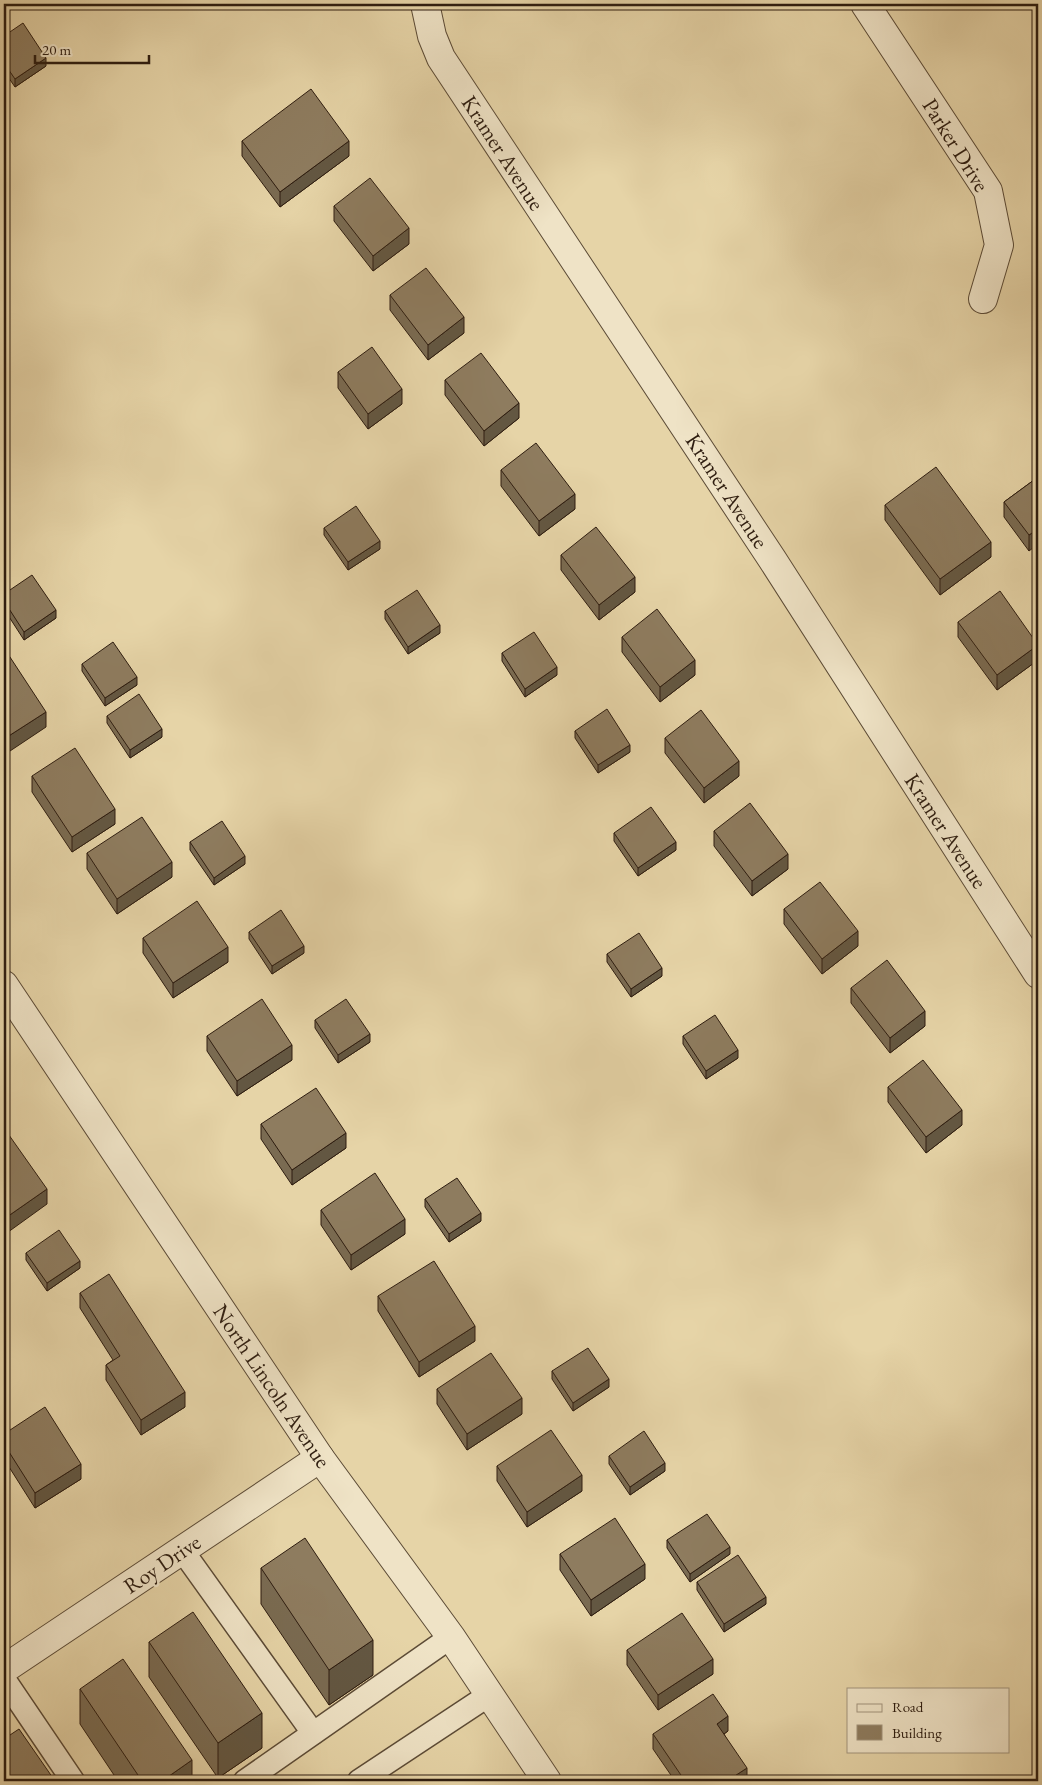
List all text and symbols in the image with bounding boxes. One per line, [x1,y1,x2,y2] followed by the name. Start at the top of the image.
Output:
[35,32,149,64] scale bar
[42,40,71,59] text: 20 m
[455,90,551,216] street label: Kramer Avenue
[916,93,996,197] street label: Parker Drive
[679,428,775,554] street label: Kramer Avenue
[898,768,994,894] street label: Kramer Avenue
[206,1298,338,1474] street label: North Lincoln Avenue
[118,1527,207,1600] street label: Roy Drive
[847,1688,1010,1752] legend
[892,1697,924,1716] text: Road
[892,1723,942,1742] text: Building

